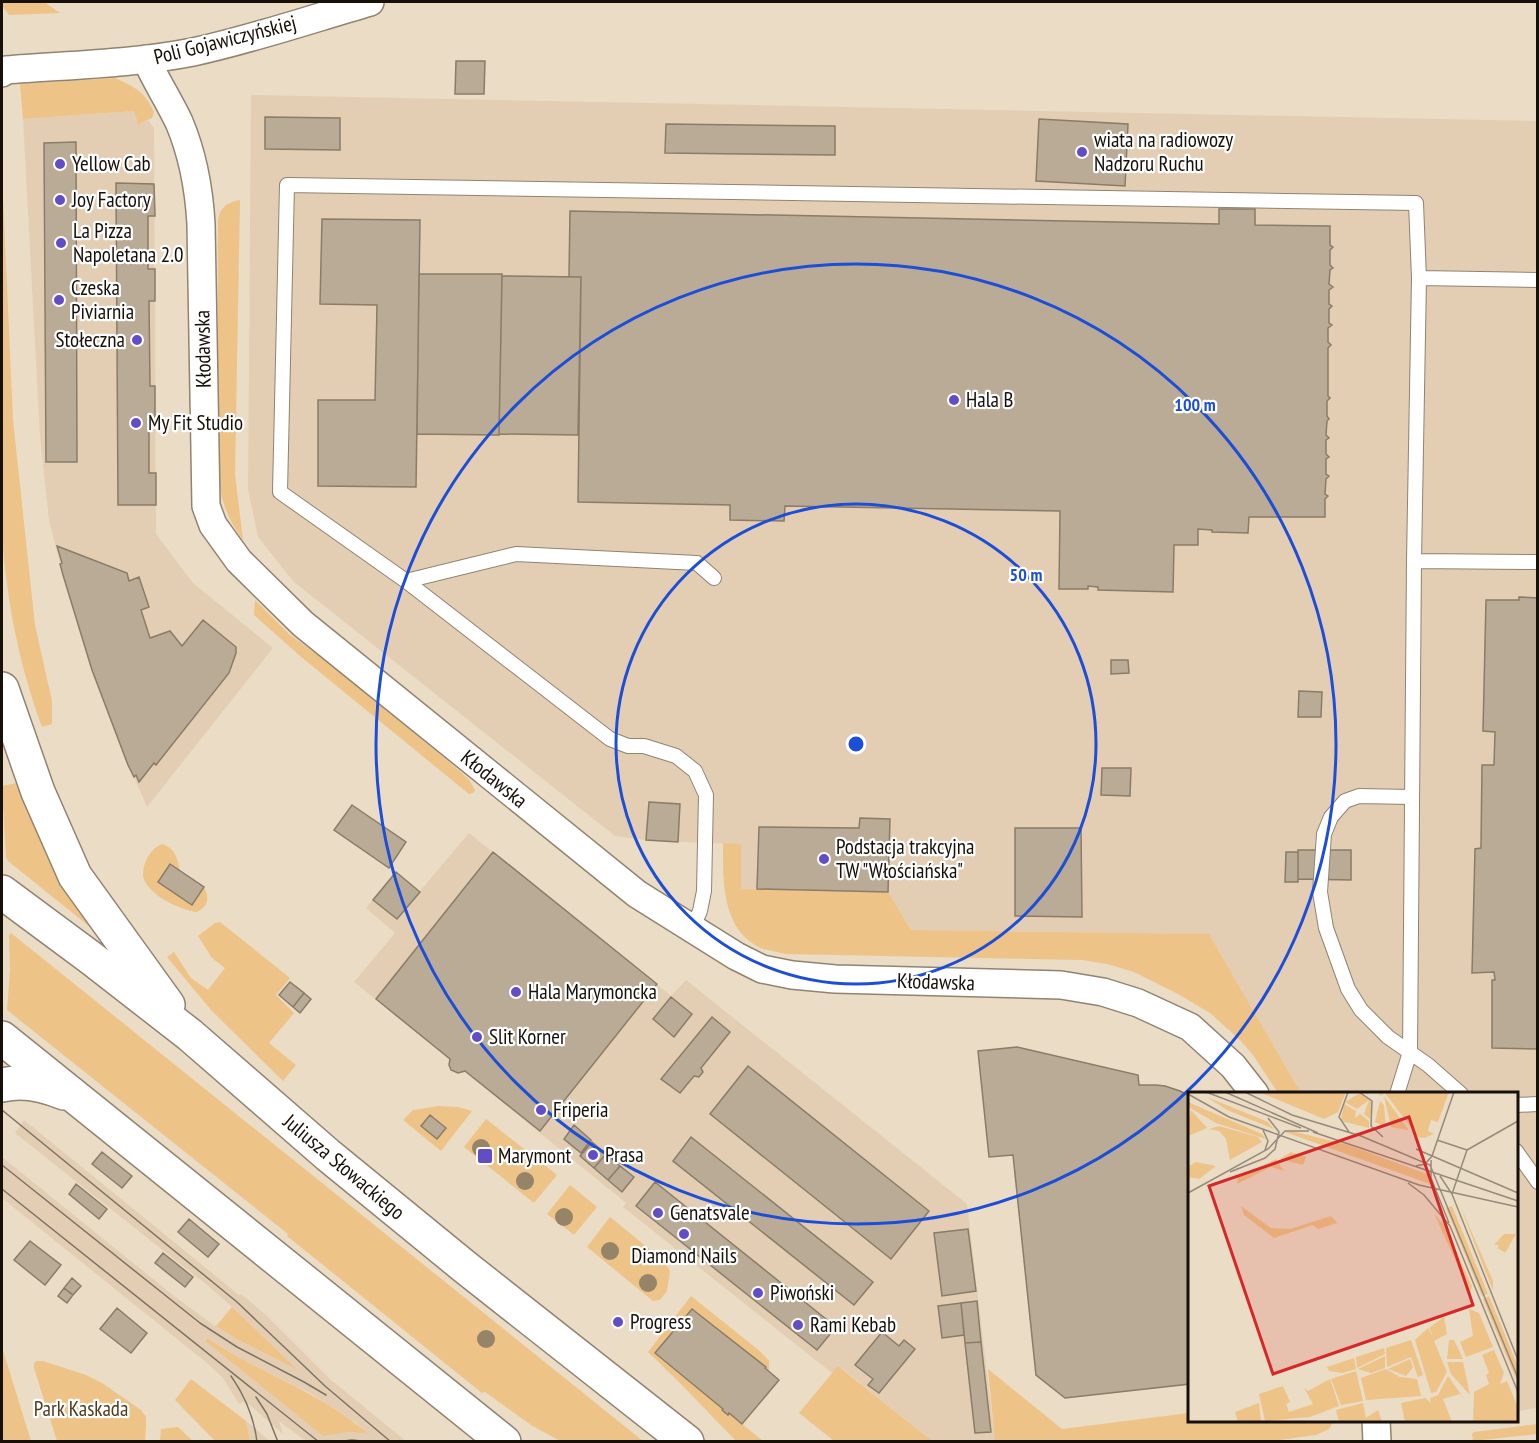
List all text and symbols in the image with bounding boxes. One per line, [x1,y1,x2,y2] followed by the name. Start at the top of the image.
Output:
[151,9,299,70] street label: Poli Gojawiczyńskiej
[1094,126,1233,177] place label: wiata na radiowozy Nadzoru Ruchu
[1075,145,1089,159] marker: wiata na radiowozy Nadzoru Ruchu
[72,150,151,177] place label: Yellow Cab
[53,157,67,171] marker: Yellow Cab
[71,186,151,213] place label: Joy Factory
[53,193,67,207] marker: Joy Factory
[73,217,183,268] place label: La Pizza Napoletana 2.0
[54,236,68,250] marker: La Pizza Napoletana 2.0
[71,274,134,325] place label: Czeska Piviarnia
[52,293,66,307] marker: Czeska Piviarnia
[188,310,217,388] street label: Kłodawska
[56,326,125,353] place label: Stołeczna
[130,333,144,347] marker: Stołeczna
[966,386,1013,413] place label: Hala B
[947,393,961,407] marker: Hala B
[1174,393,1216,416] text: 100 m
[148,409,243,436] place label: My Fit Studio
[129,416,143,430] marker: My Fit Studio
[1010,563,1042,586] text: 50 m
[846,734,866,754] centre of rings
[456,744,533,814] street label: Kłodawska
[836,833,974,884] place label: Podstacja trakcyjna TW "Włościańska"
[817,852,831,866] marker: Podstacja trakcyjna TW "Włościańska"
[897,967,975,996] street label: Kłodawska
[528,978,657,1005] place label: Hala Marymoncka
[509,985,523,999] marker: Hala Marymoncka
[489,1023,566,1050] place label: Slit Korner
[470,1030,484,1044] marker: Slit Korner
[1188,1092,1518,1422] inset map
[553,1096,609,1123] place label: Friperia
[534,1103,548,1117] marker: Friperia
[277,1107,411,1225] street label: Juliusza Słowackiego
[605,1141,644,1168] place label: Prasa
[498,1142,571,1169] place label: Marymont
[476,1147,494,1165] marker: Marymont
[586,1148,600,1162] marker: Prasa
[670,1199,750,1226] place label: Genatsvale
[651,1206,665,1220] marker: Genatsvale
[677,1227,691,1241] marker: Diamond Nails
[631,1242,737,1269] place label: Diamond Nails
[770,1279,834,1306] place label: Piwoński
[751,1286,765,1300] marker: Piwoński
[630,1308,691,1335] place label: Progress
[810,1311,896,1338] place label: Rami Kebab
[611,1315,625,1329] marker: Progress
[791,1318,805,1332] marker: Rami Kebab
[34,1395,128,1422] park label: Park Kaskada

